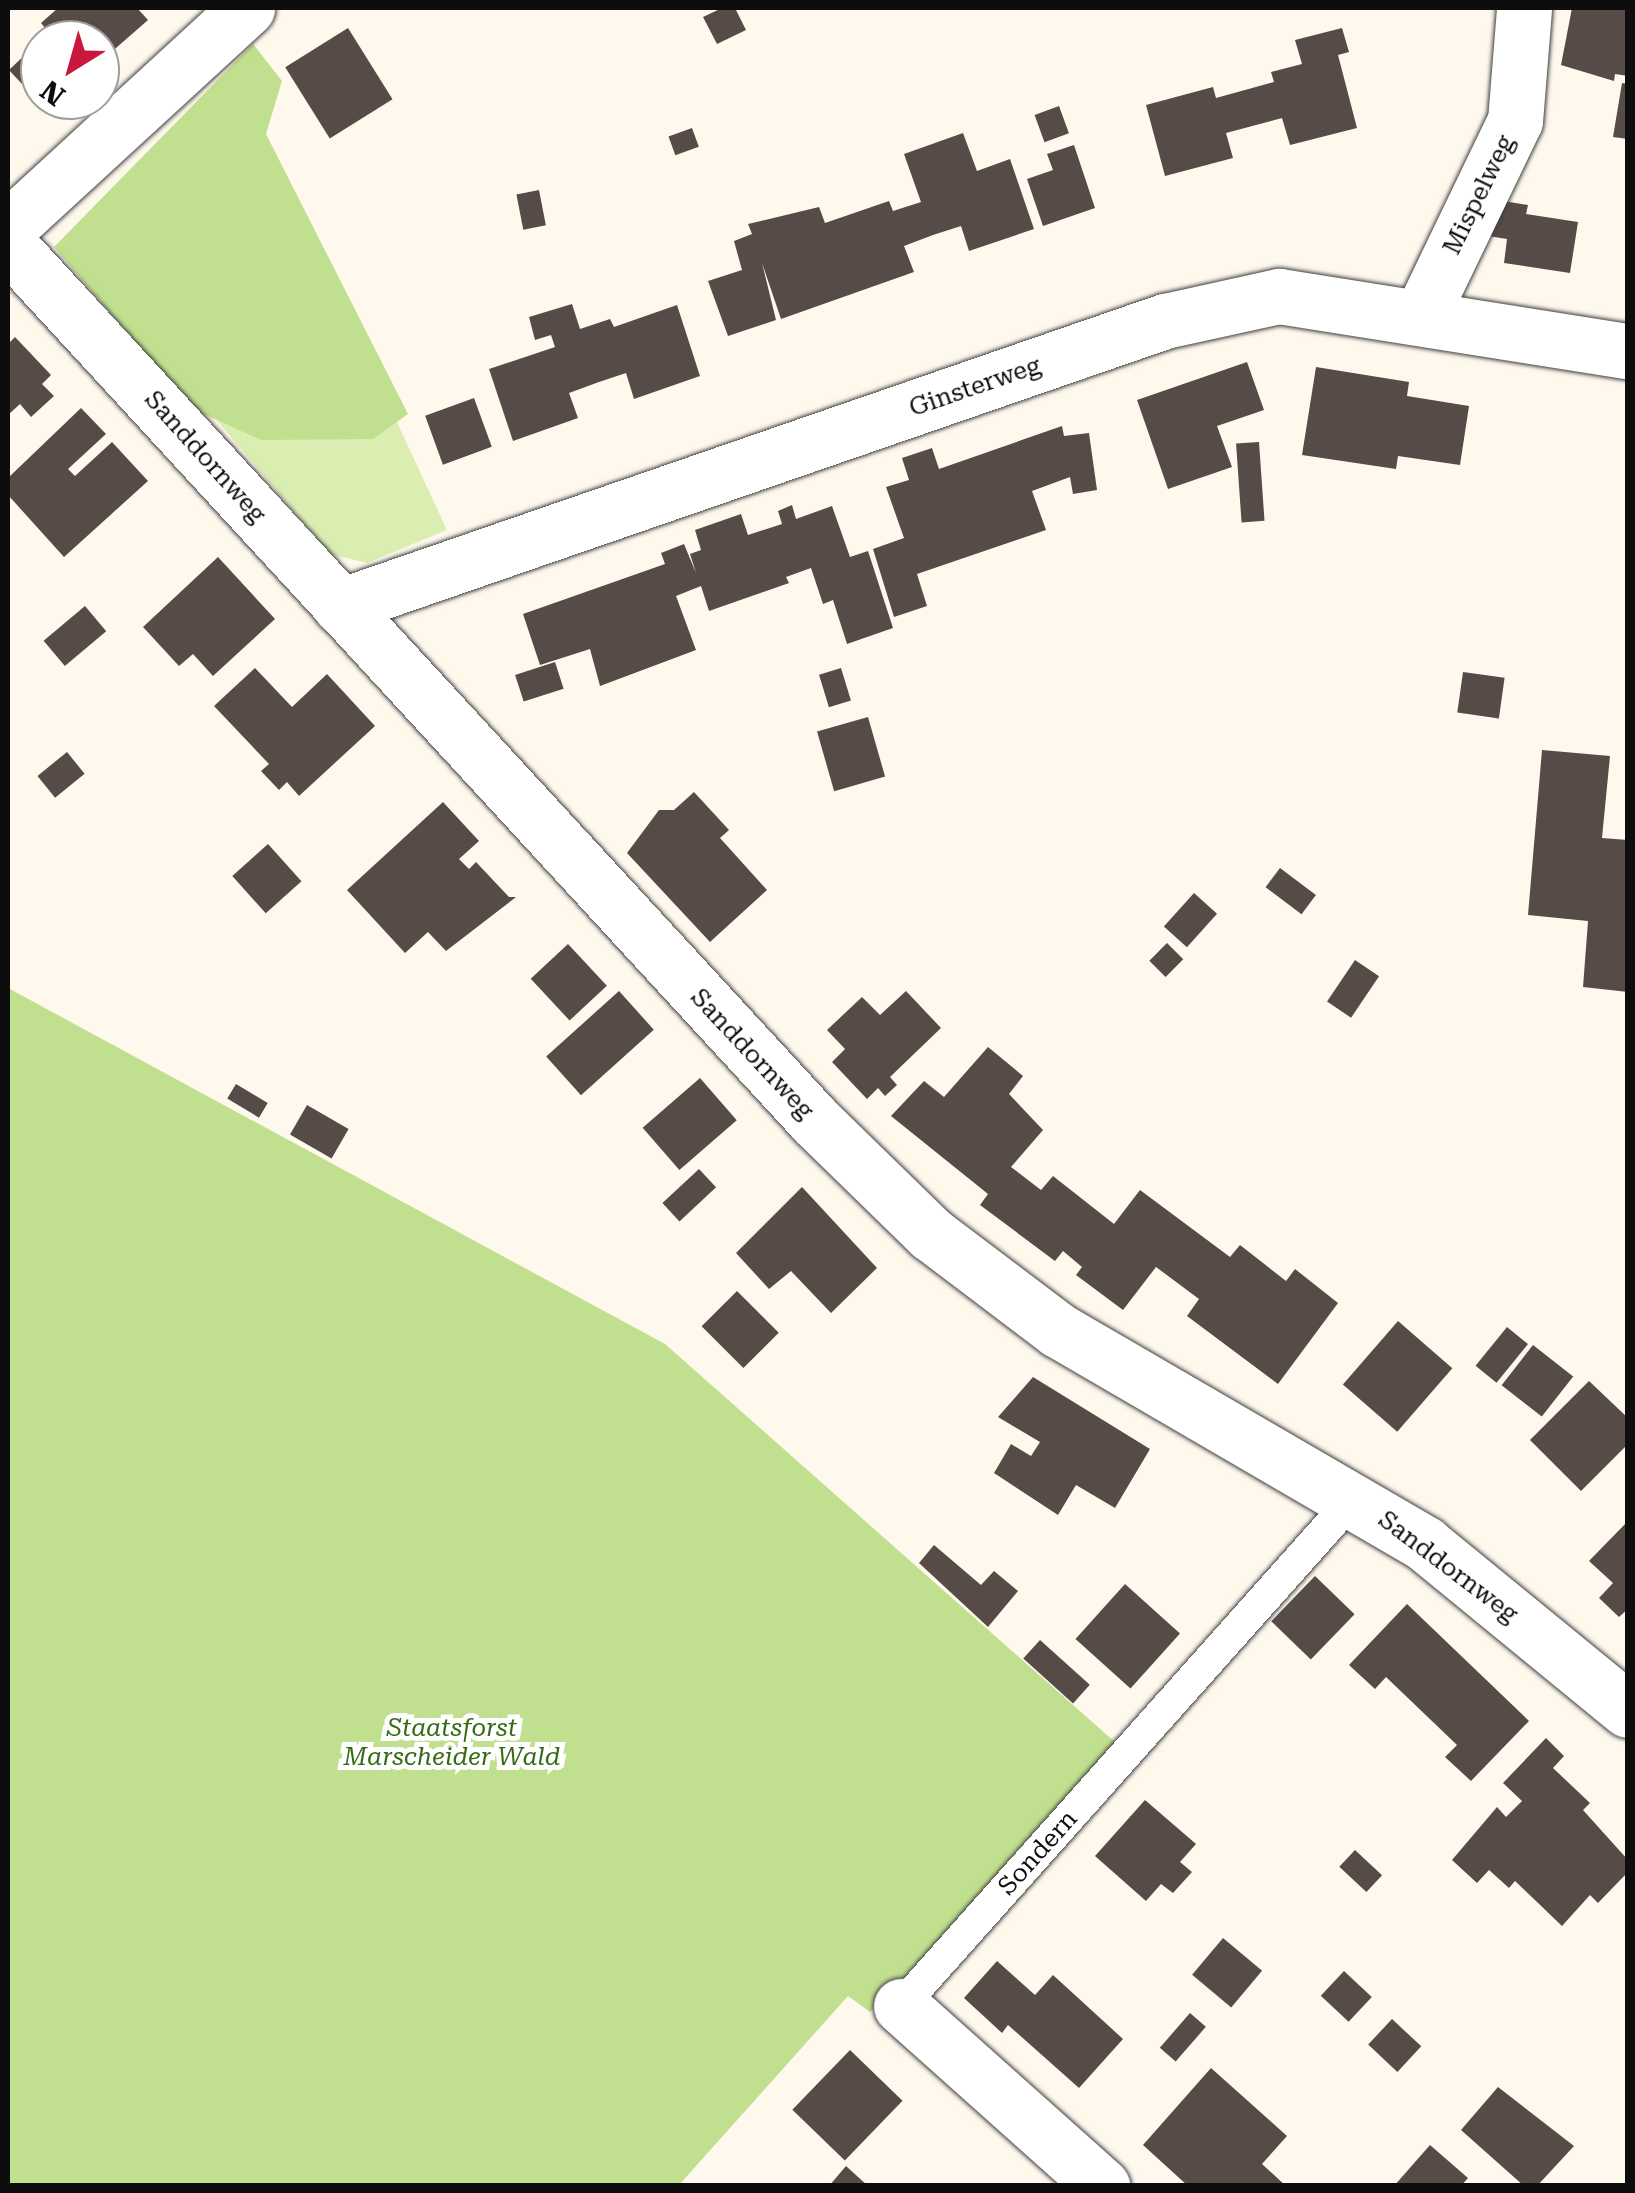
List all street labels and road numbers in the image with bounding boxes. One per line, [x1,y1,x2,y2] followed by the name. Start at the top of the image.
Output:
[1437,130,1521,260] street label: Mispelweg
[905,351,1045,423] street label: Ginsterweg
[138,385,272,529] street label: Sanddornweg
[684,983,820,1125] street label: Sanddornweg
[1372,1505,1524,1629] street label: Sanddornweg
[992,1804,1084,1902] street label: Sondern

